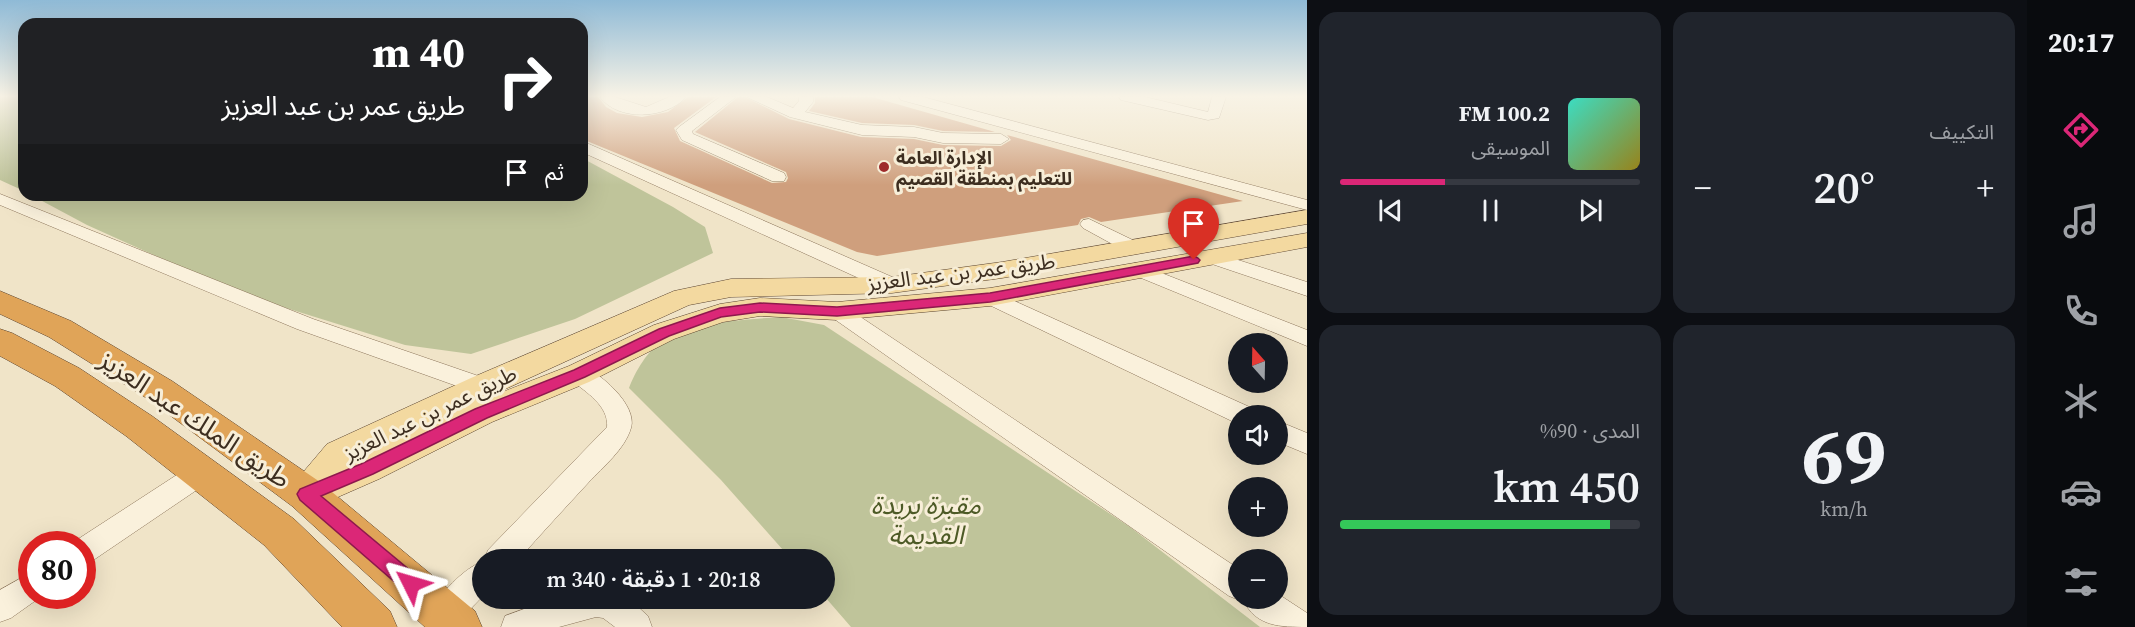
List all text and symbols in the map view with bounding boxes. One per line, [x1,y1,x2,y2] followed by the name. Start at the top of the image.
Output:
[372,23,465,81] text: 40 m
[2048,24,2114,61] text: 20:17
[486,42,564,120] icon: right
[222,87,465,124] text: طريق عمر بن عبد العزيز
[1459,98,1550,128] text: 100.2 FM
[2060,109,2102,151] icon: directions
[1930,118,1994,146] text: التكييف
[1471,134,1550,162] text: الموسيقى
[896,145,1072,192] place label: الإدارة العامة للتعليم بمنطقة القصيم
[500,156,533,189] icon: arrive
[1813,156,1875,218] text: 20°
[545,157,564,187] text: ثم
[877,160,891,174] marker: الإدارة العامة للتعليم بمنطقة القصيم
[1694,165,1712,210] text: −
[1977,165,1994,210] text: +
[1374,194,1407,227] icon: previous
[1474,194,1507,227] icon: pause
[1574,194,1607,227] icon: next
[1168,198,1219,260] pin
[2060,200,2102,242] icon: music
[1177,207,1210,240] icon: arrive
[864,246,1057,298] street label: طريق عمر بن عبد العزيز
[2060,290,2102,332] icon: phone
[1228,333,1288,393] north arrow
[1228,333,1288,609] map controls
[91,341,298,496] street label: طريق الملك عبد العزيز
[338,358,521,468] street label: طريق عمر بن عبد العزيز
[2060,380,2102,422] icon: climate
[1802,402,1886,509] text: 69
[1228,405,1288,465] button: sound
[1540,417,1640,445] text: المدى · 90%
[1493,455,1640,517] text: 450 km
[2060,471,2102,513] icon: car
[1228,477,1288,537] button: +
[871,487,981,553] park label: مقبرة بريدة القديمة
[1820,495,1868,523] text: km/h
[18,531,96,609] speed limit sign: 80
[1228,549,1288,609] button: −
[379,552,443,616] position arrow
[2060,561,2102,603] icon: filters
[546,564,761,594] text: 20:18 · 1 دقيقة · 340 m

